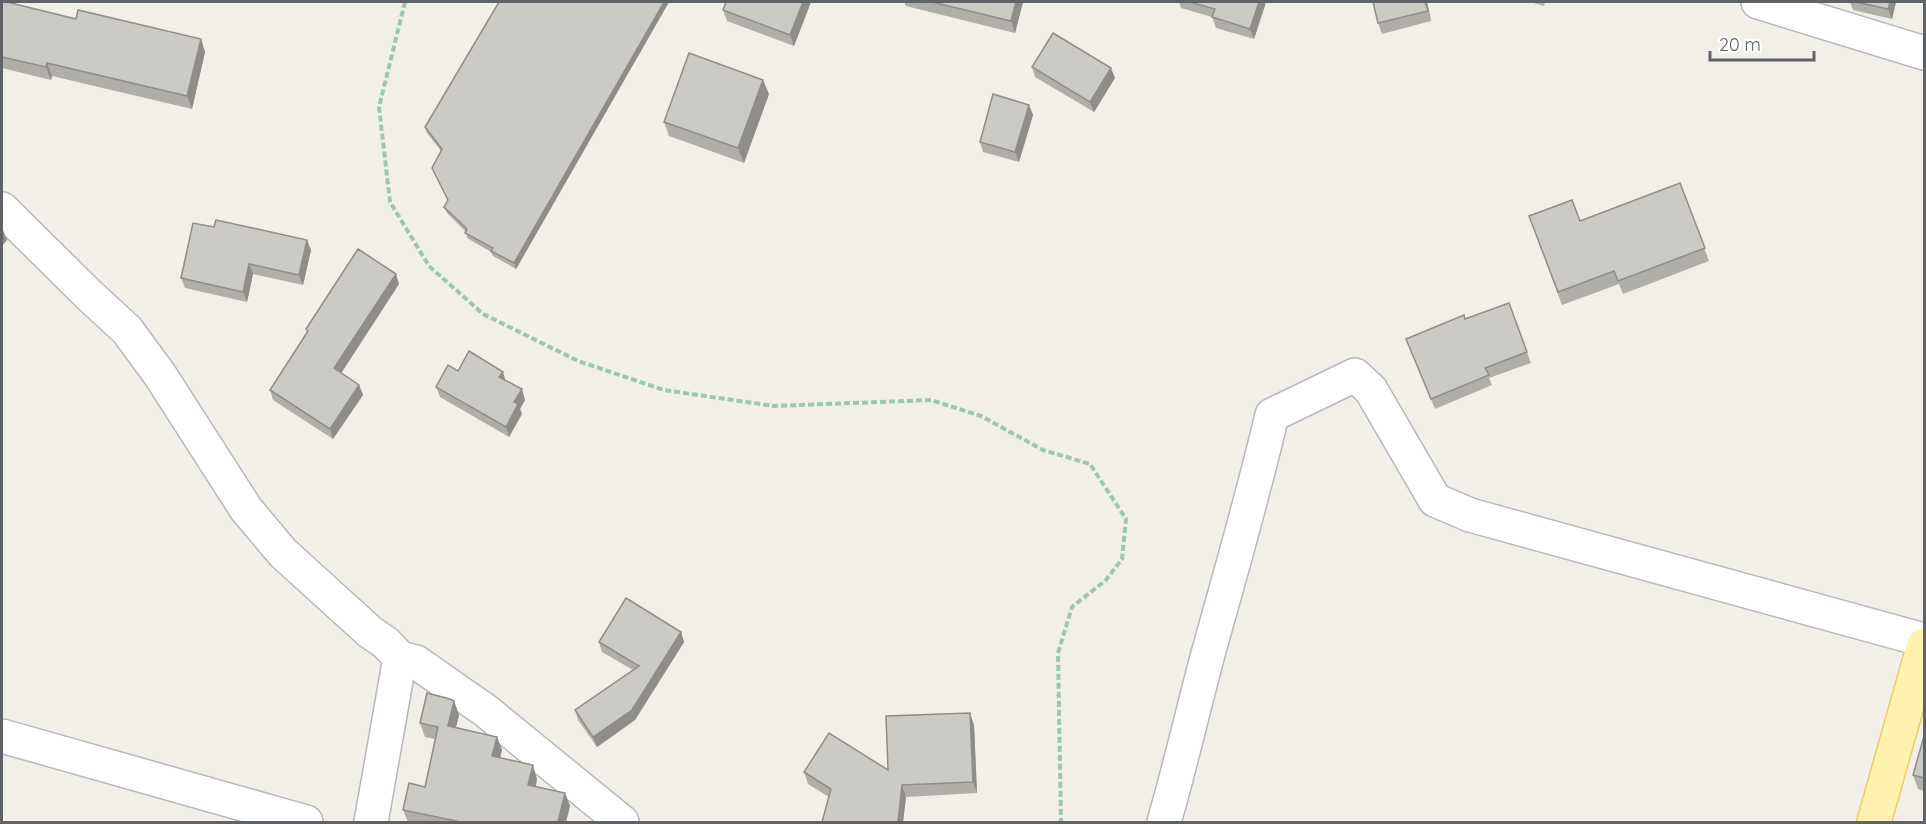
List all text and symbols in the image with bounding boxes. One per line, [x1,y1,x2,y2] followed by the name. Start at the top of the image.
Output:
[1710,24,1814,62] scale bar
[1719,33,1761,56] text: 20 m

